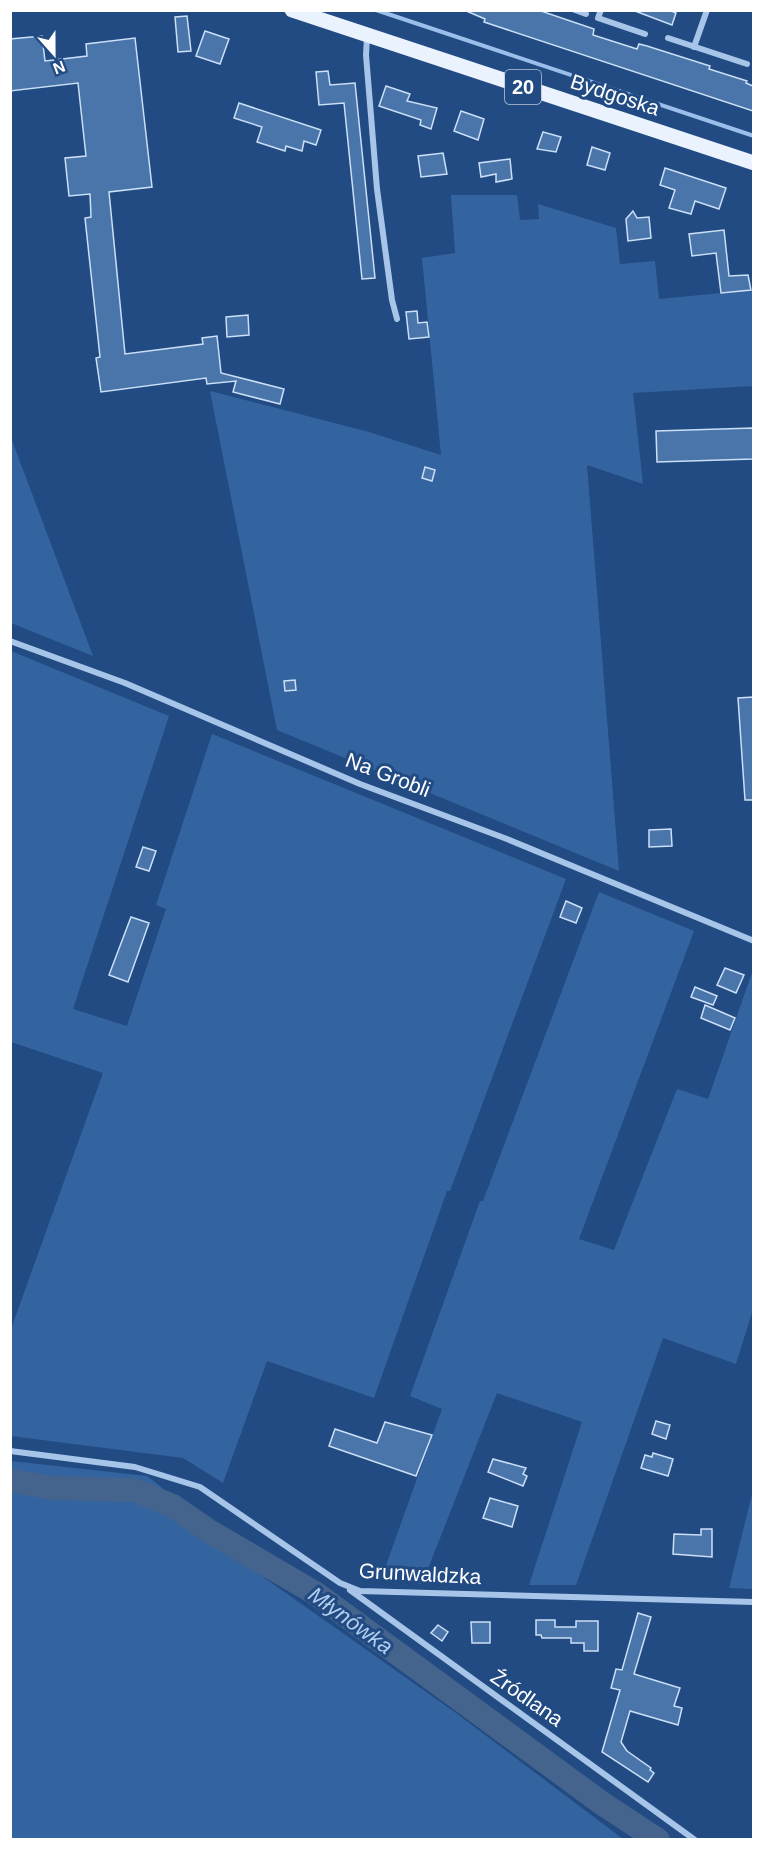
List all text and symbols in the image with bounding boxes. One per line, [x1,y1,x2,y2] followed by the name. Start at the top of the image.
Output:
[24,24,84,84] north arrow
[51,58,68,78] text: N
[568,69,663,120] street label: Bydgoska
[505,70,541,104] road number: 20
[343,748,434,801] street label: Na Grobli
[358,1559,482,1588] street label: Grunwaldzka
[304,1582,398,1659] water label: Młynówka
[487,1664,568,1731] street label: Źródlana

